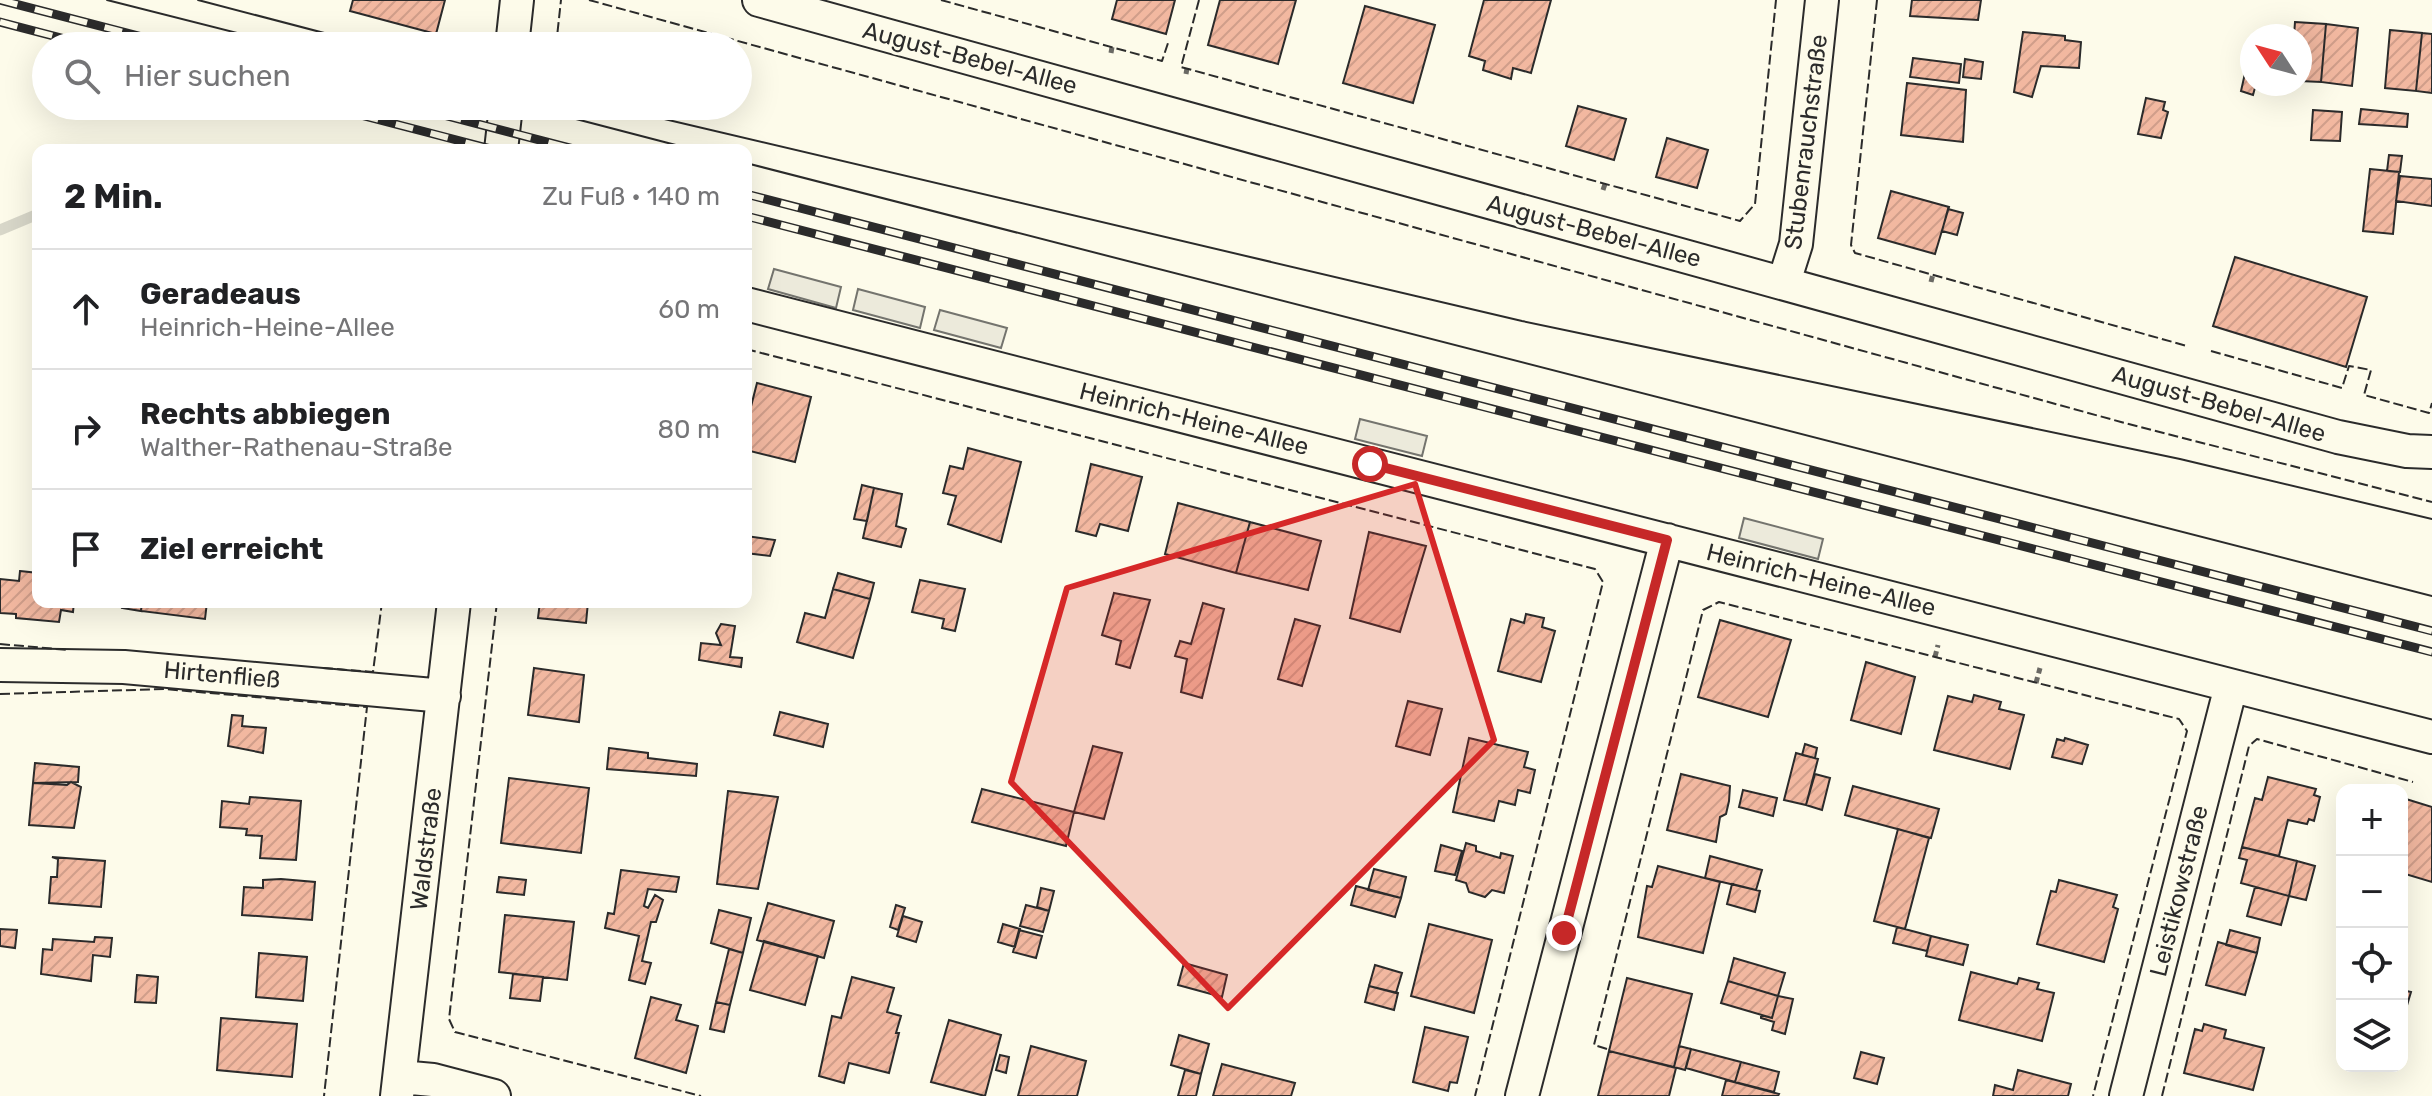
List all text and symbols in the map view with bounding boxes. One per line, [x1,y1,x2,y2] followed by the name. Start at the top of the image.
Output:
[860,16,1080,100] street label: August-Bebel-Allee
[2240,24,2312,96] north arrow
[32,32,752,120] search box
[1779,33,1833,251] street label: Stubenrauchstraße
[60,54,104,98] icon: search
[124,58,291,94] text: Hier suchen
[64,176,163,217] text: 2 Min.
[542,181,720,212] text: Zu Fuß · 140 m
[1484,189,1704,273] street label: August-Bebel-Allee
[140,276,301,312] text: Geradeaus
[64,287,108,331] icon: ahead
[658,294,720,325] text: 60 m
[140,312,395,343] text: Heinrich-Heine-Allee
[2109,360,2329,448] street label: August-Bebel-Allee
[1076,377,1312,461] street label: Heinrich-Heine-Allee
[140,396,390,432] text: Rechts abbiegen
[64,407,108,451] icon: right
[657,414,720,445] text: 80 m
[140,432,453,463] text: Walther-Rathenau-Straße
[1352,446,1388,482] route start
[64,527,108,571] icon: arrive
[140,531,323,567] text: Ziel erreicht
[1703,538,1939,622] street label: Heinrich-Heine-Allee
[162,656,282,694] street label: Hirtenfließ
[2336,784,2408,1072] map controls
[2336,784,2408,856] button: +
[405,786,447,912] street label: Waldstraße
[2144,802,2214,980] street label: Leistikowstraße
[2336,856,2408,928] button: −
[1546,915,1582,951] route end
[2336,928,2408,1000] button: locate
[2336,1000,2408,1072] button: layers

